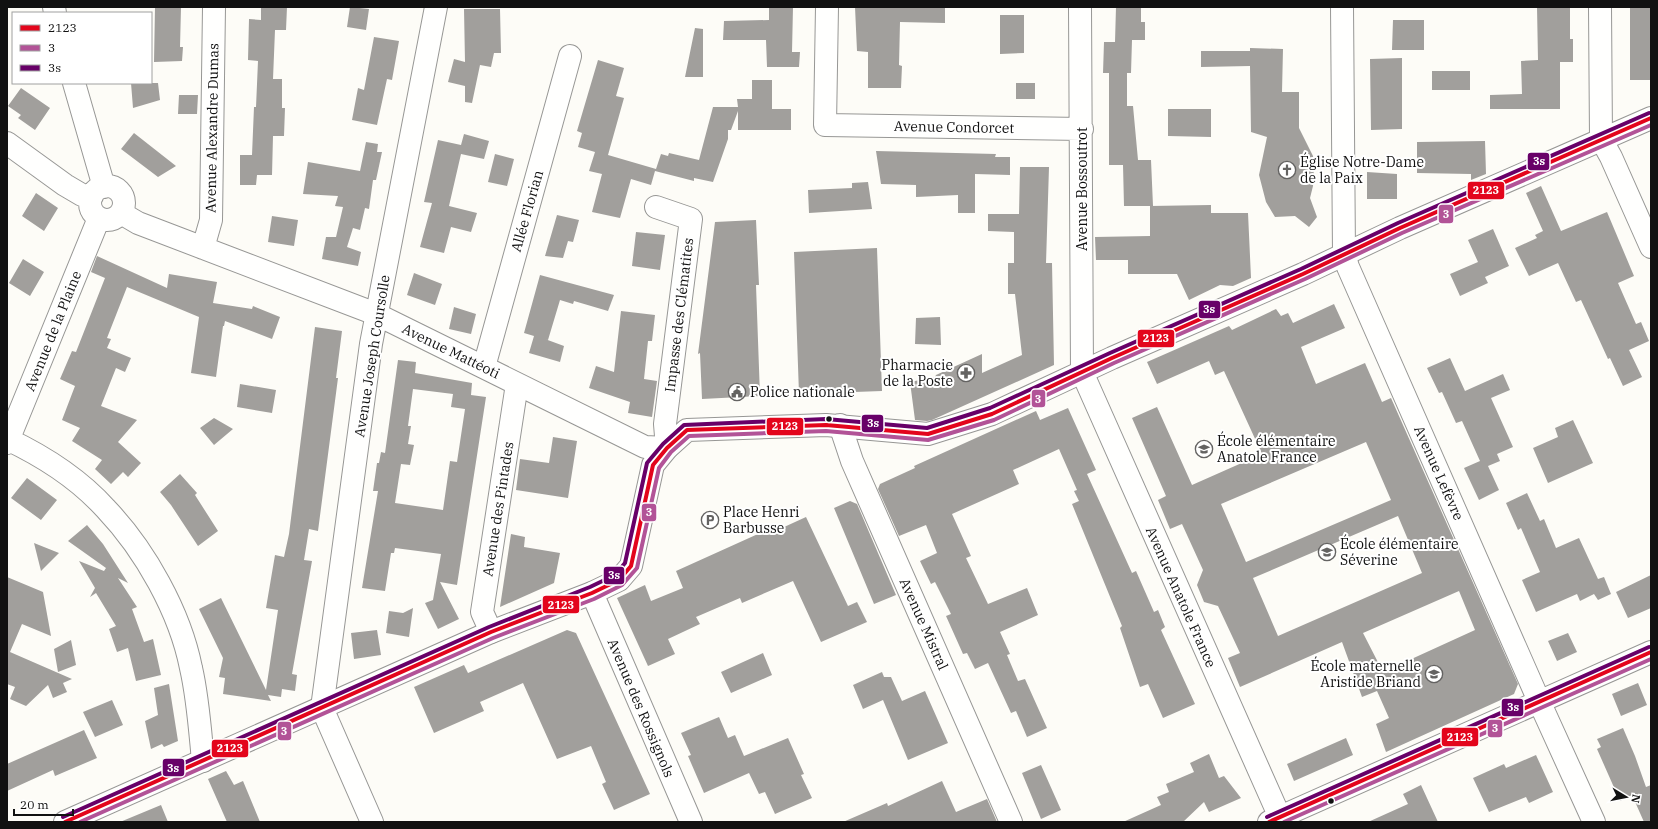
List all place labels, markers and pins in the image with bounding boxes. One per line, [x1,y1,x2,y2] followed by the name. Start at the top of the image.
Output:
[1300,152,1424,187] place label: Église Notre-Dame de la Paix
[1277,160,1297,180] church icon: Église Notre-Dame de la Paix
[882,356,953,390] place label: Pharmacie de la Poste
[956,363,976,383] pharmacy icon: Pharmacie de la Poste
[727,382,747,402] public building icon: Police nationale
[750,383,855,401] place label: Police nationale
[824,414,834,424] unlabelled marker
[1217,431,1335,466] place label: École élémentaire Anatole France
[1194,439,1214,459] school or university icon: École élémentaire Anatole France
[723,503,800,537] place label: Place Henri Barbusse
[700,510,720,530] parking icon: Place Henri Barbusse
[1340,534,1458,569] place label: École élémentaire Séverine
[1317,542,1337,562] school or university icon: École élémentaire Séverine
[1310,656,1421,691] place label: École maternelle Aristide Briand
[1424,664,1444,684] school or university icon: École maternelle Aristide Briand
[1326,796,1336,806] unlabelled marker

